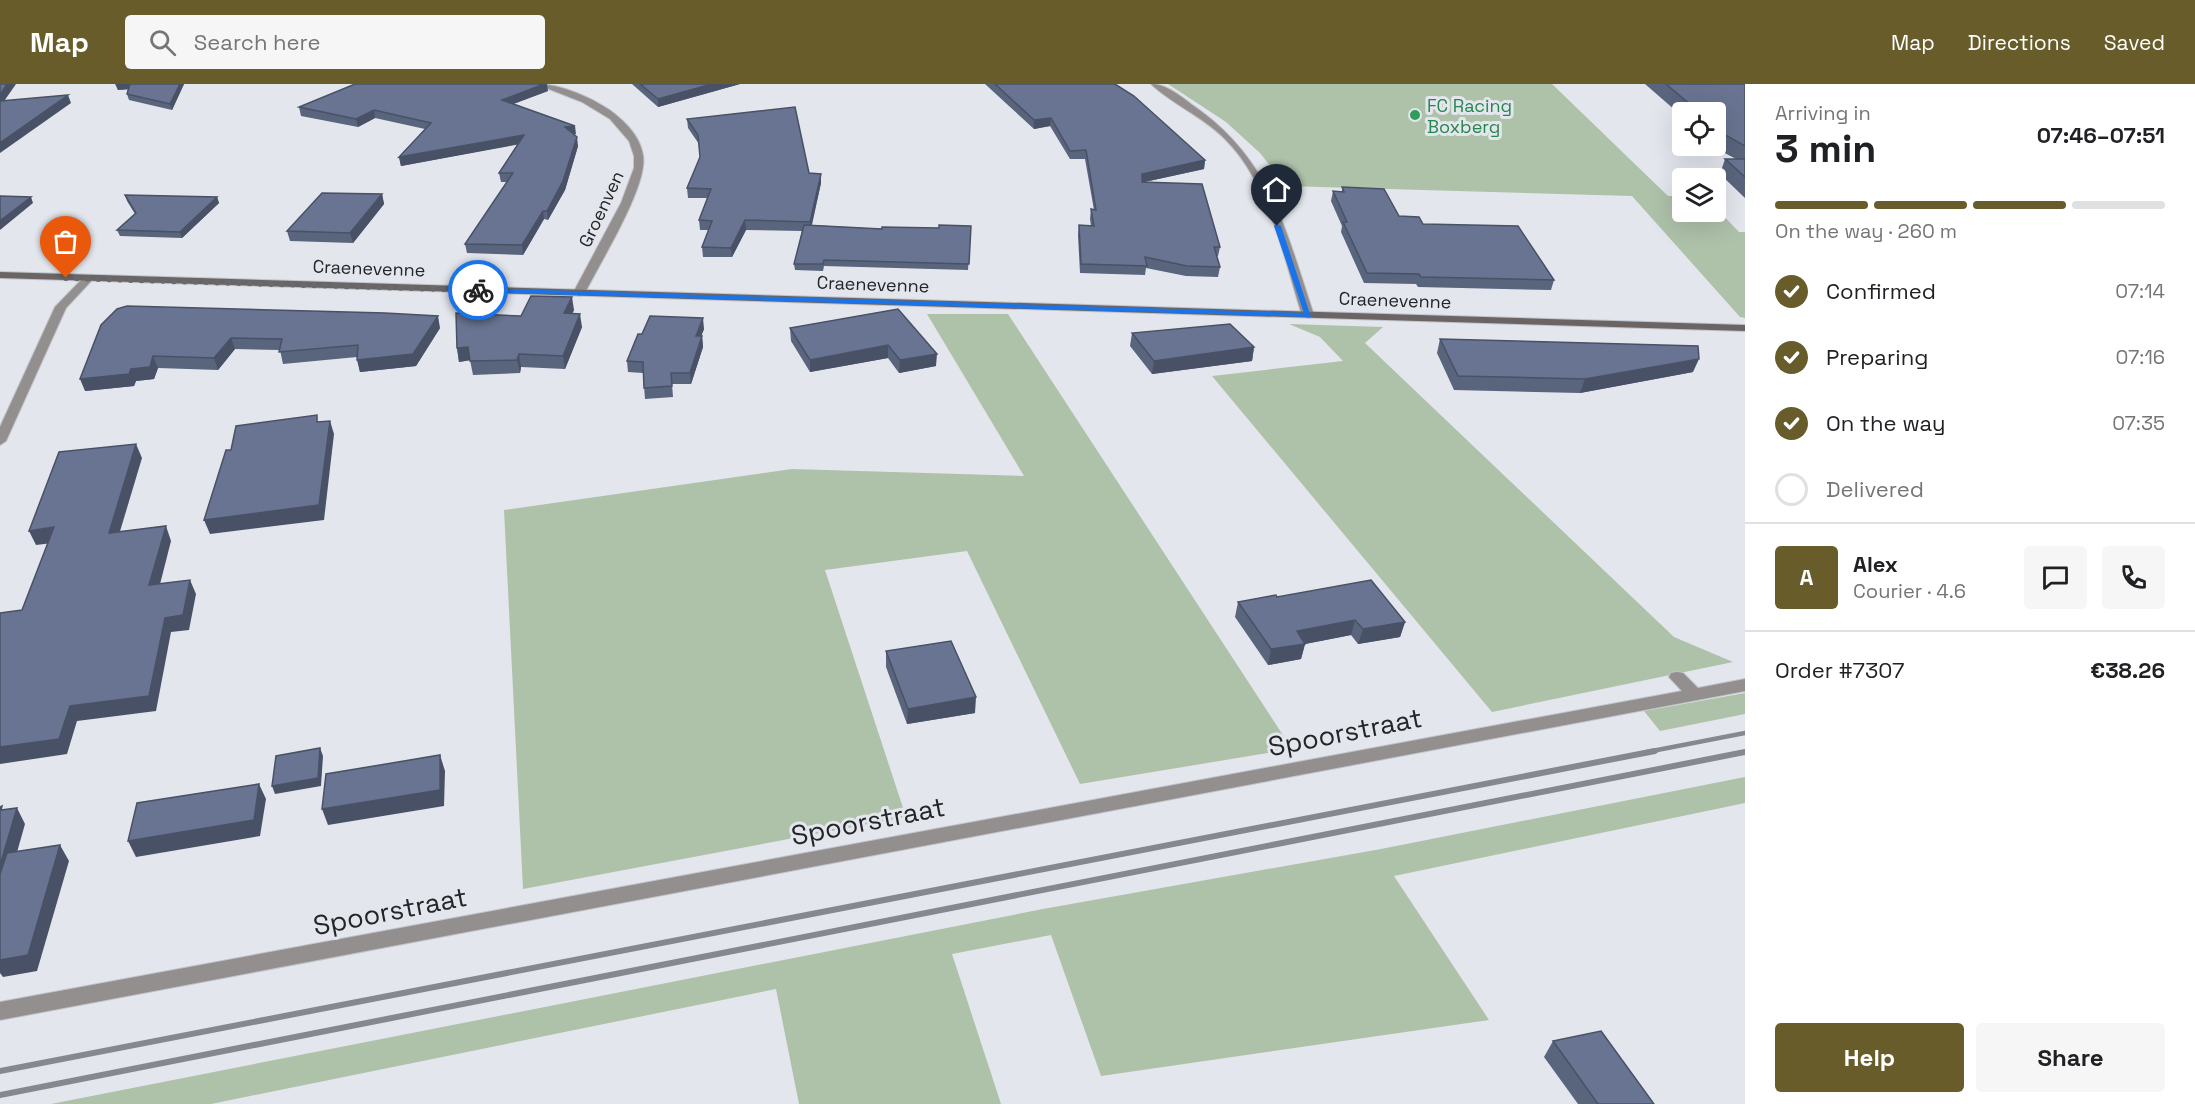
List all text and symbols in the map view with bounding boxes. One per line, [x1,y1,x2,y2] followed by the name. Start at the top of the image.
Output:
[125,15,545,69] search box
[30,24,89,60] text: Map
[146,26,179,59] icon: search
[194,28,321,56] text: Search here
[1891,29,1935,56] text: Map
[1968,29,2071,56] text: Directions
[2104,29,2165,56] text: Saved
[1427,94,1512,138] place label: FC Racing Boxberg
[1775,100,1871,126] text: Arriving in
[1672,102,1726,222] map controls
[1672,102,1726,156] button: locate
[1408,108,1422,122] marker: FC Racing Boxberg
[2037,121,2165,149] text: 07:46–07:51
[1775,124,1876,173] text: 3 min
[1251,164,1302,226] pin
[573,167,629,251] street label: Groenven
[1672,168,1726,222] button: layers
[1260,173,1293,206] icon: home
[40,216,91,278] pin
[1775,218,1957,244] text: On the way · 260 m
[49,225,82,258] icon: bag
[312,255,426,281] street label: Craenevenne
[448,260,508,320] courier
[816,271,930,297] street label: Craenevenne
[462,274,495,307] icon: bike
[1775,275,1808,308] icon: check
[1826,277,1936,305] text: Confirmed
[2115,278,2165,304] text: 07:14
[1338,287,1452,313] street label: Craenevenne
[1775,341,1808,374] icon: check
[1826,343,1928,371] text: Preparing
[2116,344,2165,370] text: 07:16
[1775,407,1808,440] icon: check
[1826,409,1945,437] text: On the way
[2112,410,2165,436] text: 07:35
[1826,475,1924,503] text: Delivered
[2024,546,2087,609] button: chat
[2102,546,2165,609] button: phone
[1853,550,1898,578] text: Alex
[1800,563,1813,591] text: A
[1853,578,1966,604] text: Courier · 4.6
[1775,656,1904,684] text: Order #7307
[2090,656,2165,684] text: €38.26
[1265,700,1425,764] street label: Spoorstraat
[788,789,948,853] street label: Spoorstraat
[310,879,470,943] street label: Spoorstraat
[1775,1023,1964,1092] button: Help
[1976,1023,2165,1092] button: Share

